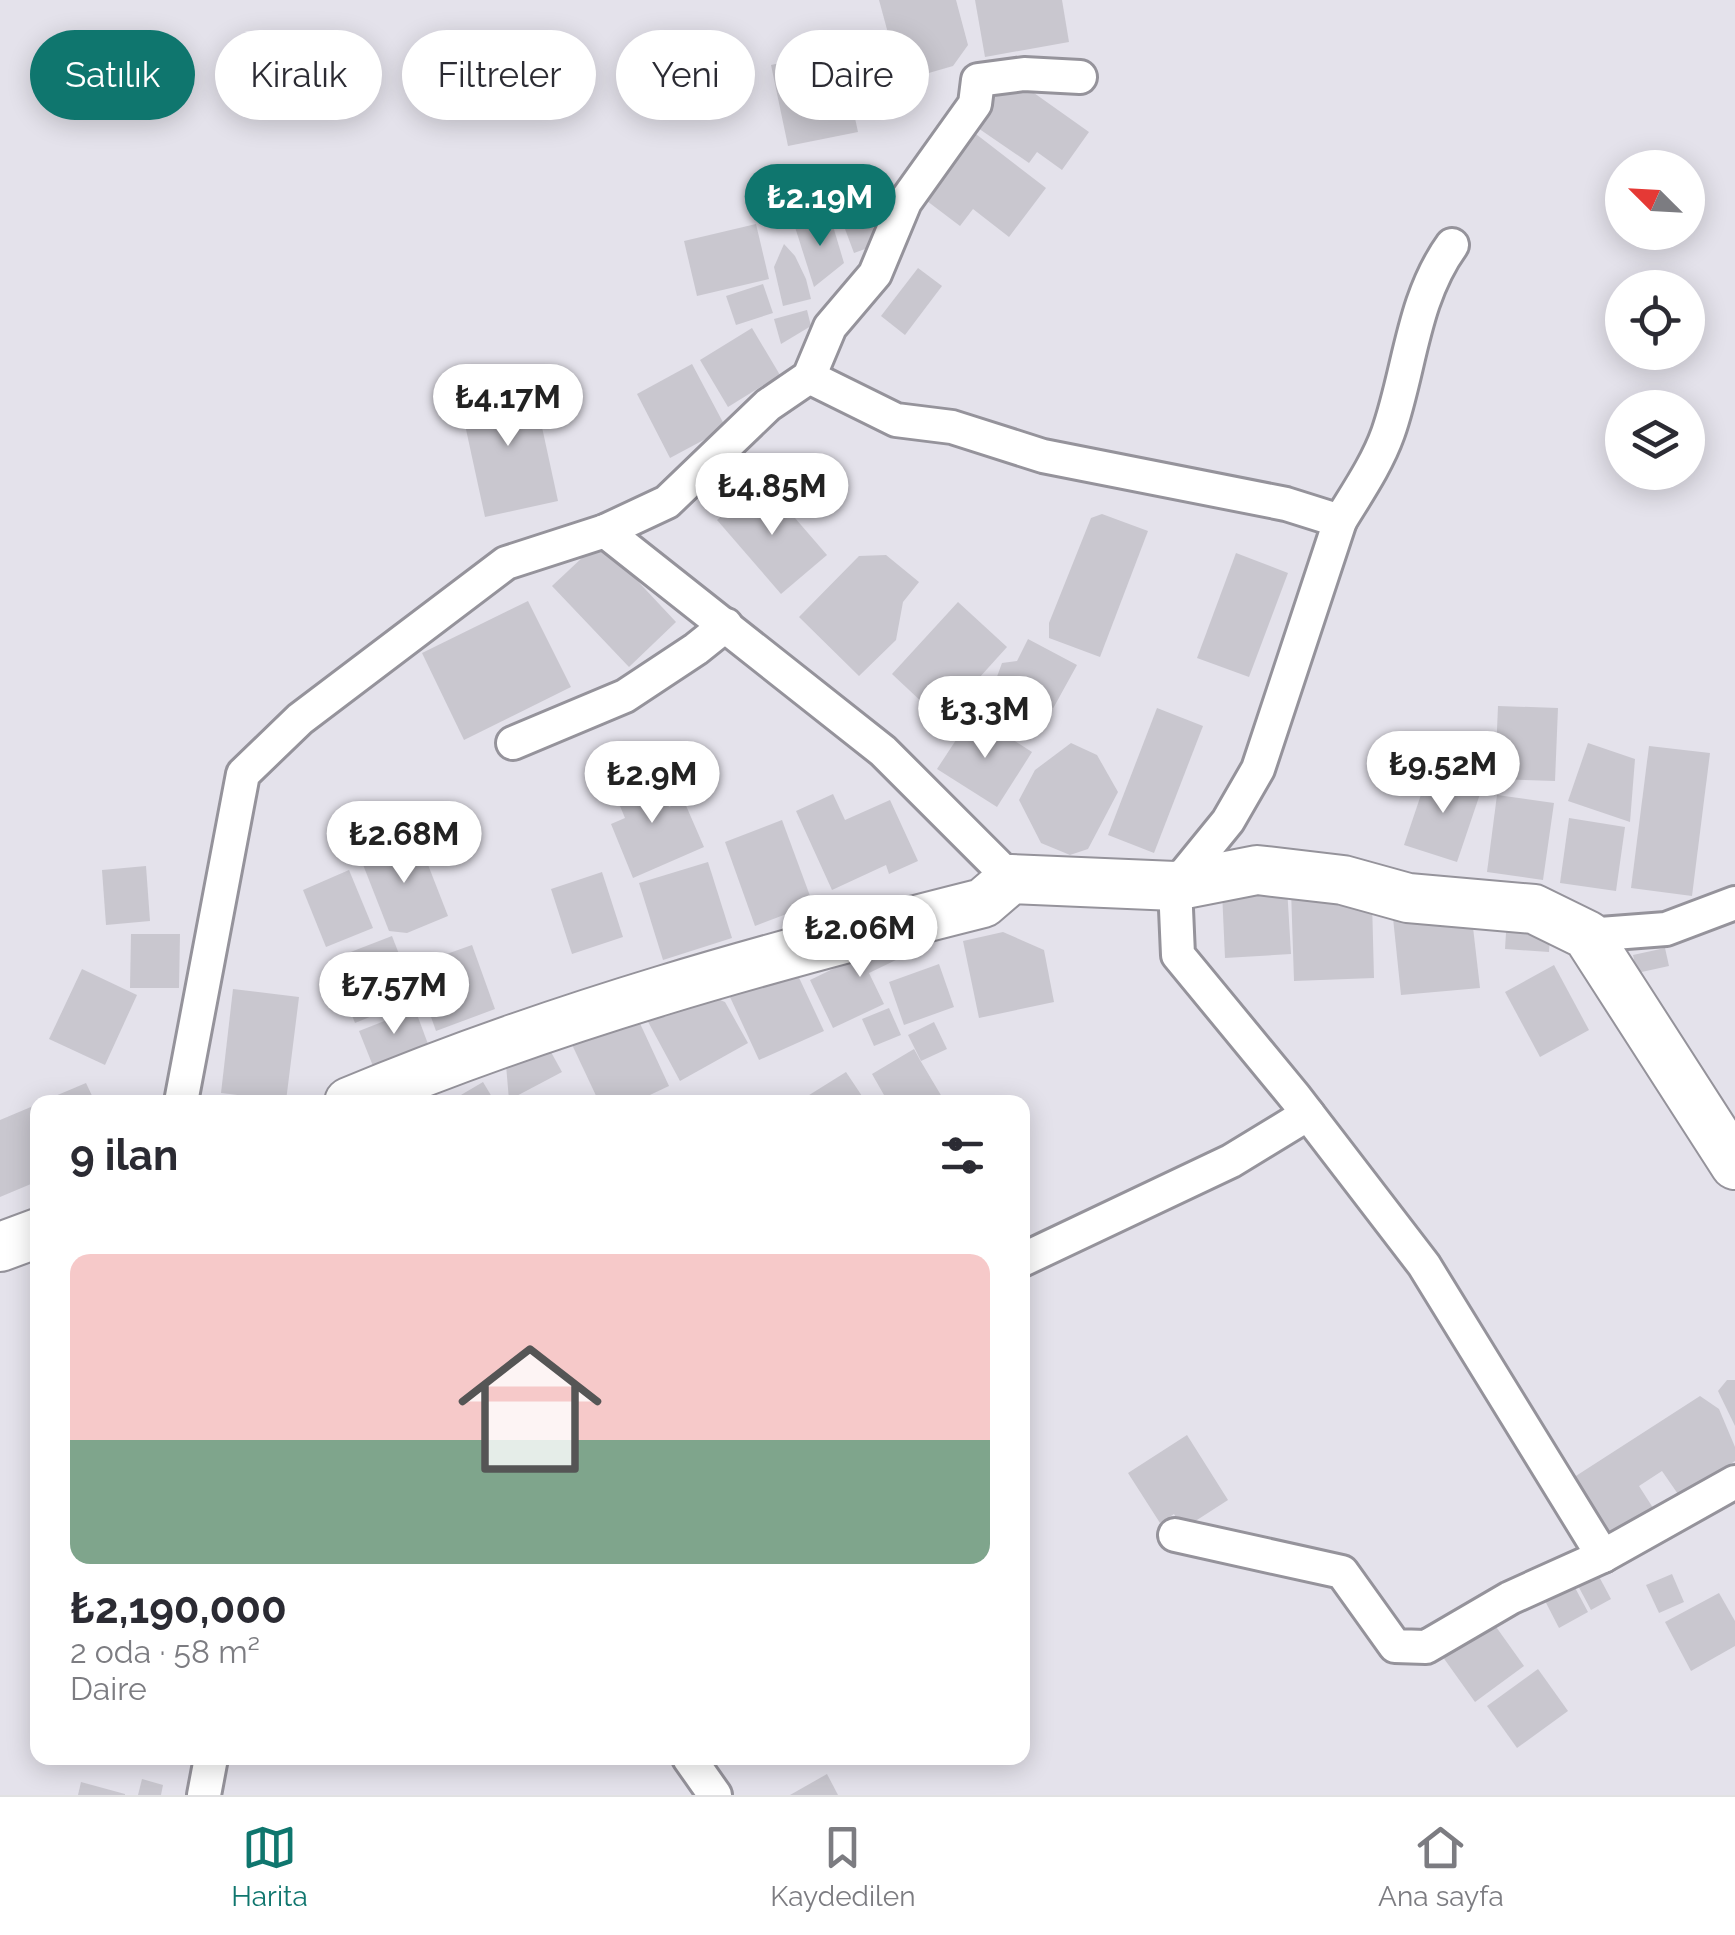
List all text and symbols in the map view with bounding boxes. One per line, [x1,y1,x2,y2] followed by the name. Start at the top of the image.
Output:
[30,30,195,120] chip: Satılık
[215,30,382,120] chip: Kiralık
[402,30,596,120] chip: Filtreler
[616,30,755,120] chip: Yeni
[775,30,929,120] chip: Daire
[1605,150,1705,250] north arrow
[1605,150,1705,490] map controls
[739,164,901,249] pin: ₺2.19M
[767,178,873,215] text: ₺2.19M
[1605,270,1705,370] button: locate
[427,364,589,449] pin: ₺4.17M
[455,378,561,415] text: ₺4.17M
[1605,390,1705,490] button: layers
[691,453,853,538] pin: ₺4.85M
[717,467,827,504] text: ₺4.85M
[915,676,1055,761] pin: ₺3.3M
[940,690,1030,727] text: ₺3.3M
[1362,731,1524,816] pin: ₺9.52M
[582,741,722,826] pin: ₺2.9M
[1389,745,1497,782] text: ₺9.52M
[607,755,697,792] text: ₺2.9M
[323,801,485,886] pin: ₺2.68M
[349,815,459,852] text: ₺2.68M
[779,895,941,980] pin: ₺2.06M
[804,909,916,946] text: ₺2.06M
[313,952,475,1037] pin: ₺7.57M
[341,966,447,1003] text: ₺7.57M
[935,1128,990,1183] icon: filters
[70,1131,178,1180] text: 9 ilan
[440,1319,620,1499] icon: home
[70,1584,287,1633] text: ₺2,190,000
[70,1633,260,1670] text: 2 oda · 58 m²
[70,1670,147,1707] text: Daire
[231,1820,308,1913] tab: Harita
[770,1820,916,1913] tab: Kaydedilen
[1378,1820,1504,1913] tab: Ana sayfa

